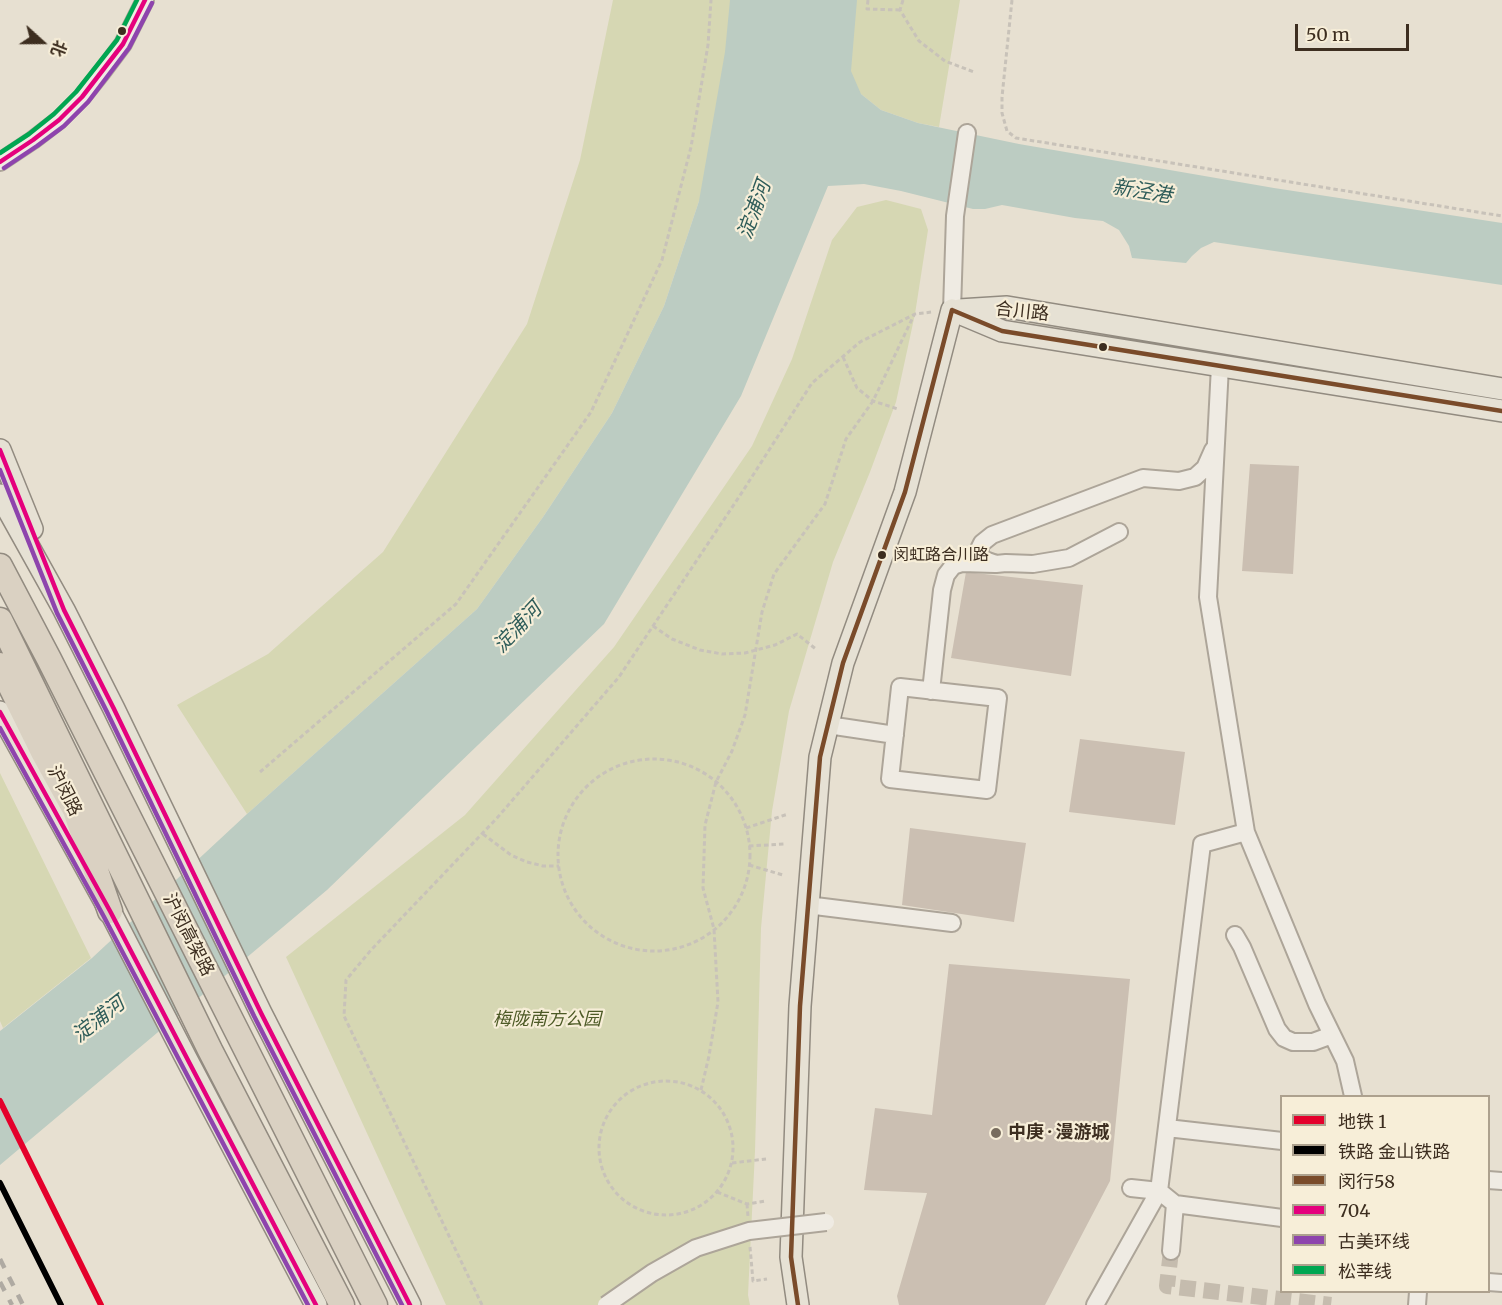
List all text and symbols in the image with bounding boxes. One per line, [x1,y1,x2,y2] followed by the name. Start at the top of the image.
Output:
[12,12,72,72] north arrow
[1298,12,1412,50] scale bar
[1306,23,1350,46] text: 50 m
[116,25,128,37] unlabelled marker
[47,37,71,60] text: 北
[1110,175,1174,209] water label: 新泾港
[733,178,777,242] water label: 淀浦河
[994,298,1050,326] street label: 合川路
[1097,341,1109,353] unlabelled marker
[893,545,989,565] place label: 闵虹路合川路
[876,549,888,561] marker: 闵虹路合川路
[489,598,547,658] water label: 淀浦河
[42,762,86,820] street label: 沪闵路
[158,890,218,980] street label: 沪闵高架路
[68,992,130,1048] water label: 淀浦河
[493,1009,601,1031] park label: 梅陇南方公园
[1280,1095,1490,1293] legend
[1338,1110,1386,1133] text: 地铁 1
[1008,1122,1110,1144] place label: 中庚 · 漫游城
[989,1126,1003,1140] marker: 中庚 · 漫游城
[1338,1140,1450,1163] text: 铁路 金山铁路
[1338,1170,1395,1193] text: 闵行58
[1338,1199,1370,1222] text: 704
[1338,1230,1410,1253] text: 古美环线
[1338,1260,1392,1283] text: 松莘线

